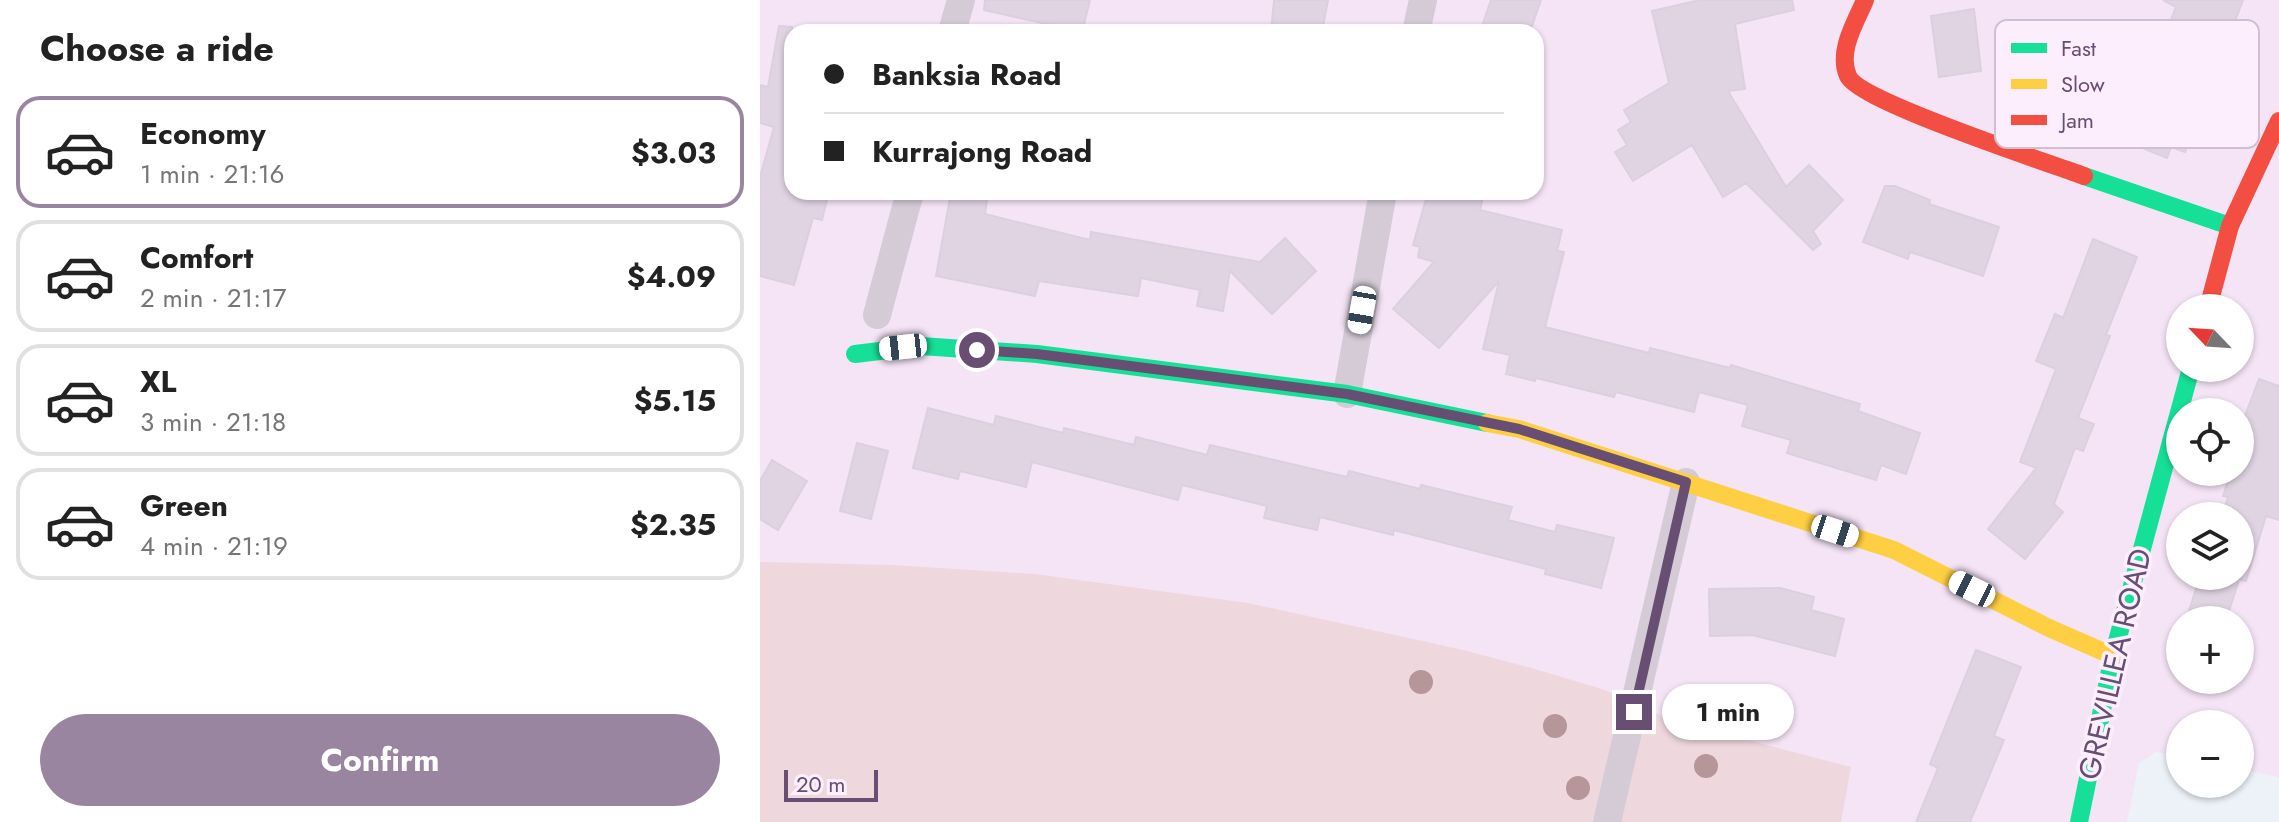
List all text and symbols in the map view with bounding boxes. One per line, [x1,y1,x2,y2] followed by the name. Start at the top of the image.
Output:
[1995,20,2259,148] legend
[40,22,274,74] text: Choose a ride
[2061,32,2097,64] text: Fast
[872,53,1062,96] text: Banksia Road
[2061,68,2105,100] text: Slow
[2058,104,2094,136] text: Jam
[140,112,266,155] text: Economy
[44,116,116,188] icon: car
[872,130,1092,173] text: Kurrajong Road
[631,131,716,174] text: $3.03
[140,155,285,193] text: 1 min · 21:16
[140,236,253,279] text: Comfort
[44,240,116,312] icon: car
[627,255,716,298] text: $4.09
[140,279,286,317] text: 2 min · 21:17
[1346,284,1378,336] car
[2166,294,2254,382] north arrow
[2166,294,2254,798] map controls
[959,332,995,368] route start
[878,333,928,361] car
[140,360,176,403] text: XL
[44,364,116,436] icon: car
[634,379,716,422] text: $5.15
[2166,398,2254,486] button: locate
[140,403,286,441] text: 3 min · 21:18
[140,484,228,527] text: Green
[44,488,116,560] icon: car
[2166,502,2254,590] button: layers
[630,503,716,546] text: $2.35
[1808,512,1862,550] car
[140,527,288,565] text: 4 min · 21:19
[2067,544,2162,784] street label: GREVILLEA ROAD
[1945,568,1999,610] car
[2166,606,2254,694] button: +
[1662,684,1794,740] callout: 1 min
[1696,693,1760,731] text: 1 min
[1616,694,1652,730] route end
[2166,710,2254,798] button: −
[40,714,720,806] button: Confirm
[784,766,878,802] scale bar
[796,768,845,800] text: 20 m

